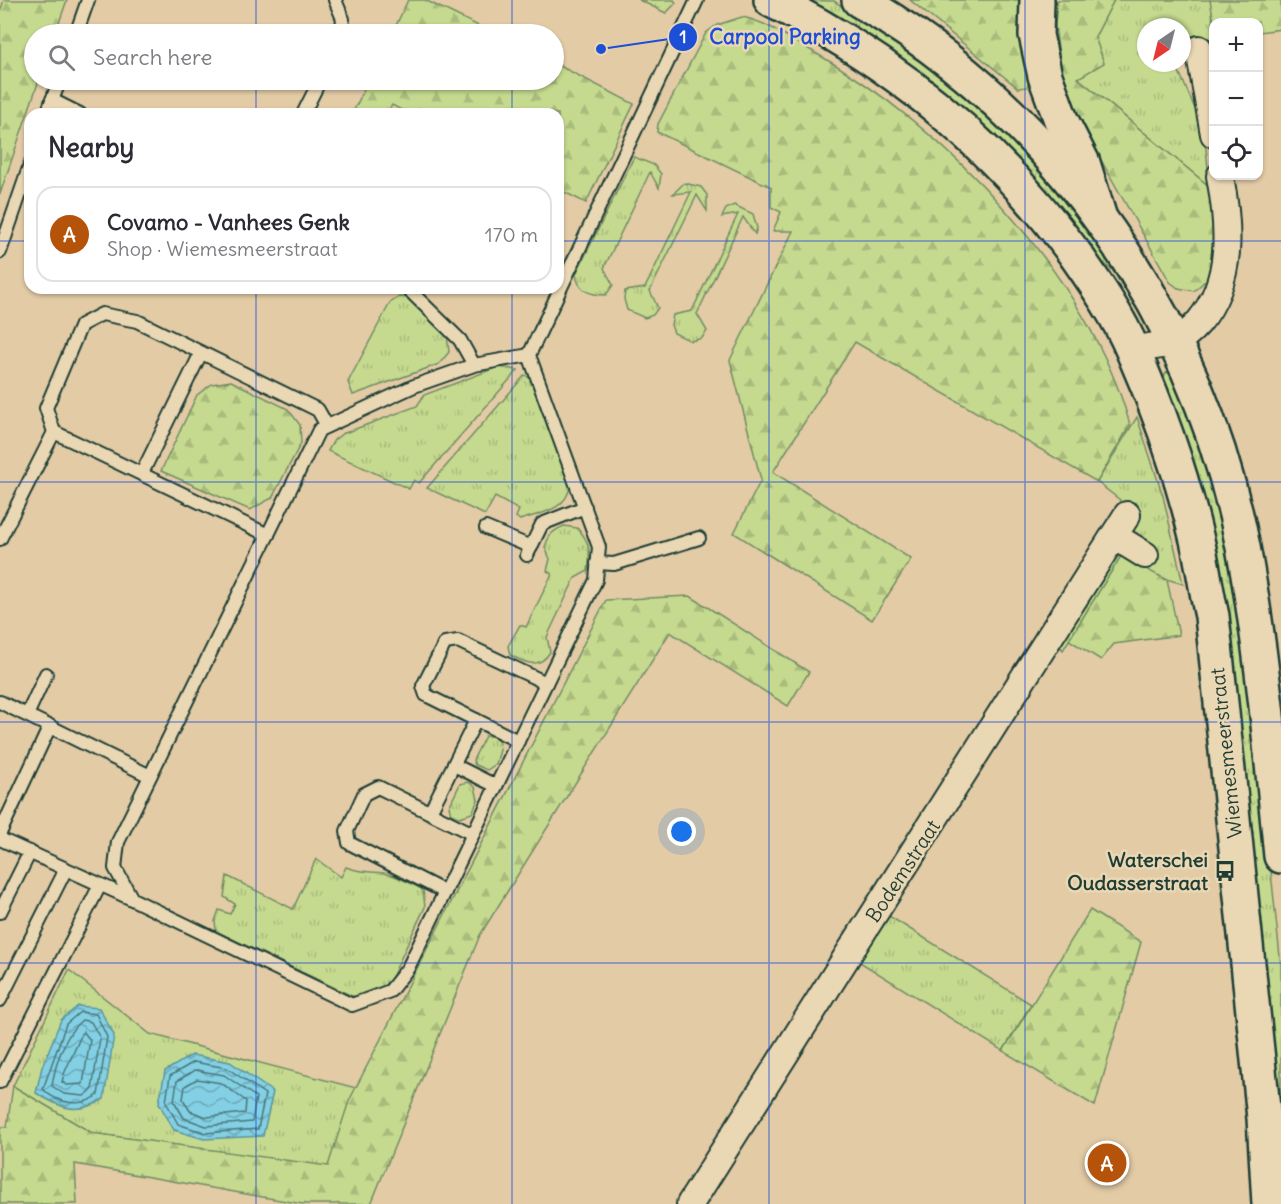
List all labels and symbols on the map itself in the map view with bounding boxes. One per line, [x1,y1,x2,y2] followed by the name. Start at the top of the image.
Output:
[668,17,873,56] callout: Carpool Parking
[1137,18,1191,72] north arrow
[709,23,861,50] text: Carpool Parking
[679,25,687,48] text: 1
[1204,666,1247,840] street label: Wiemesmeerstraat
[860,814,945,927] street label: Bodemstraat
[667,817,696,846] your location
[1067,847,1208,895] place label: Waterschei Oudasserstraat
[1213,859,1237,883] bus stop icon: Waterschei Oudasserstraat
[1088,1140,1126,1186] pin: A

